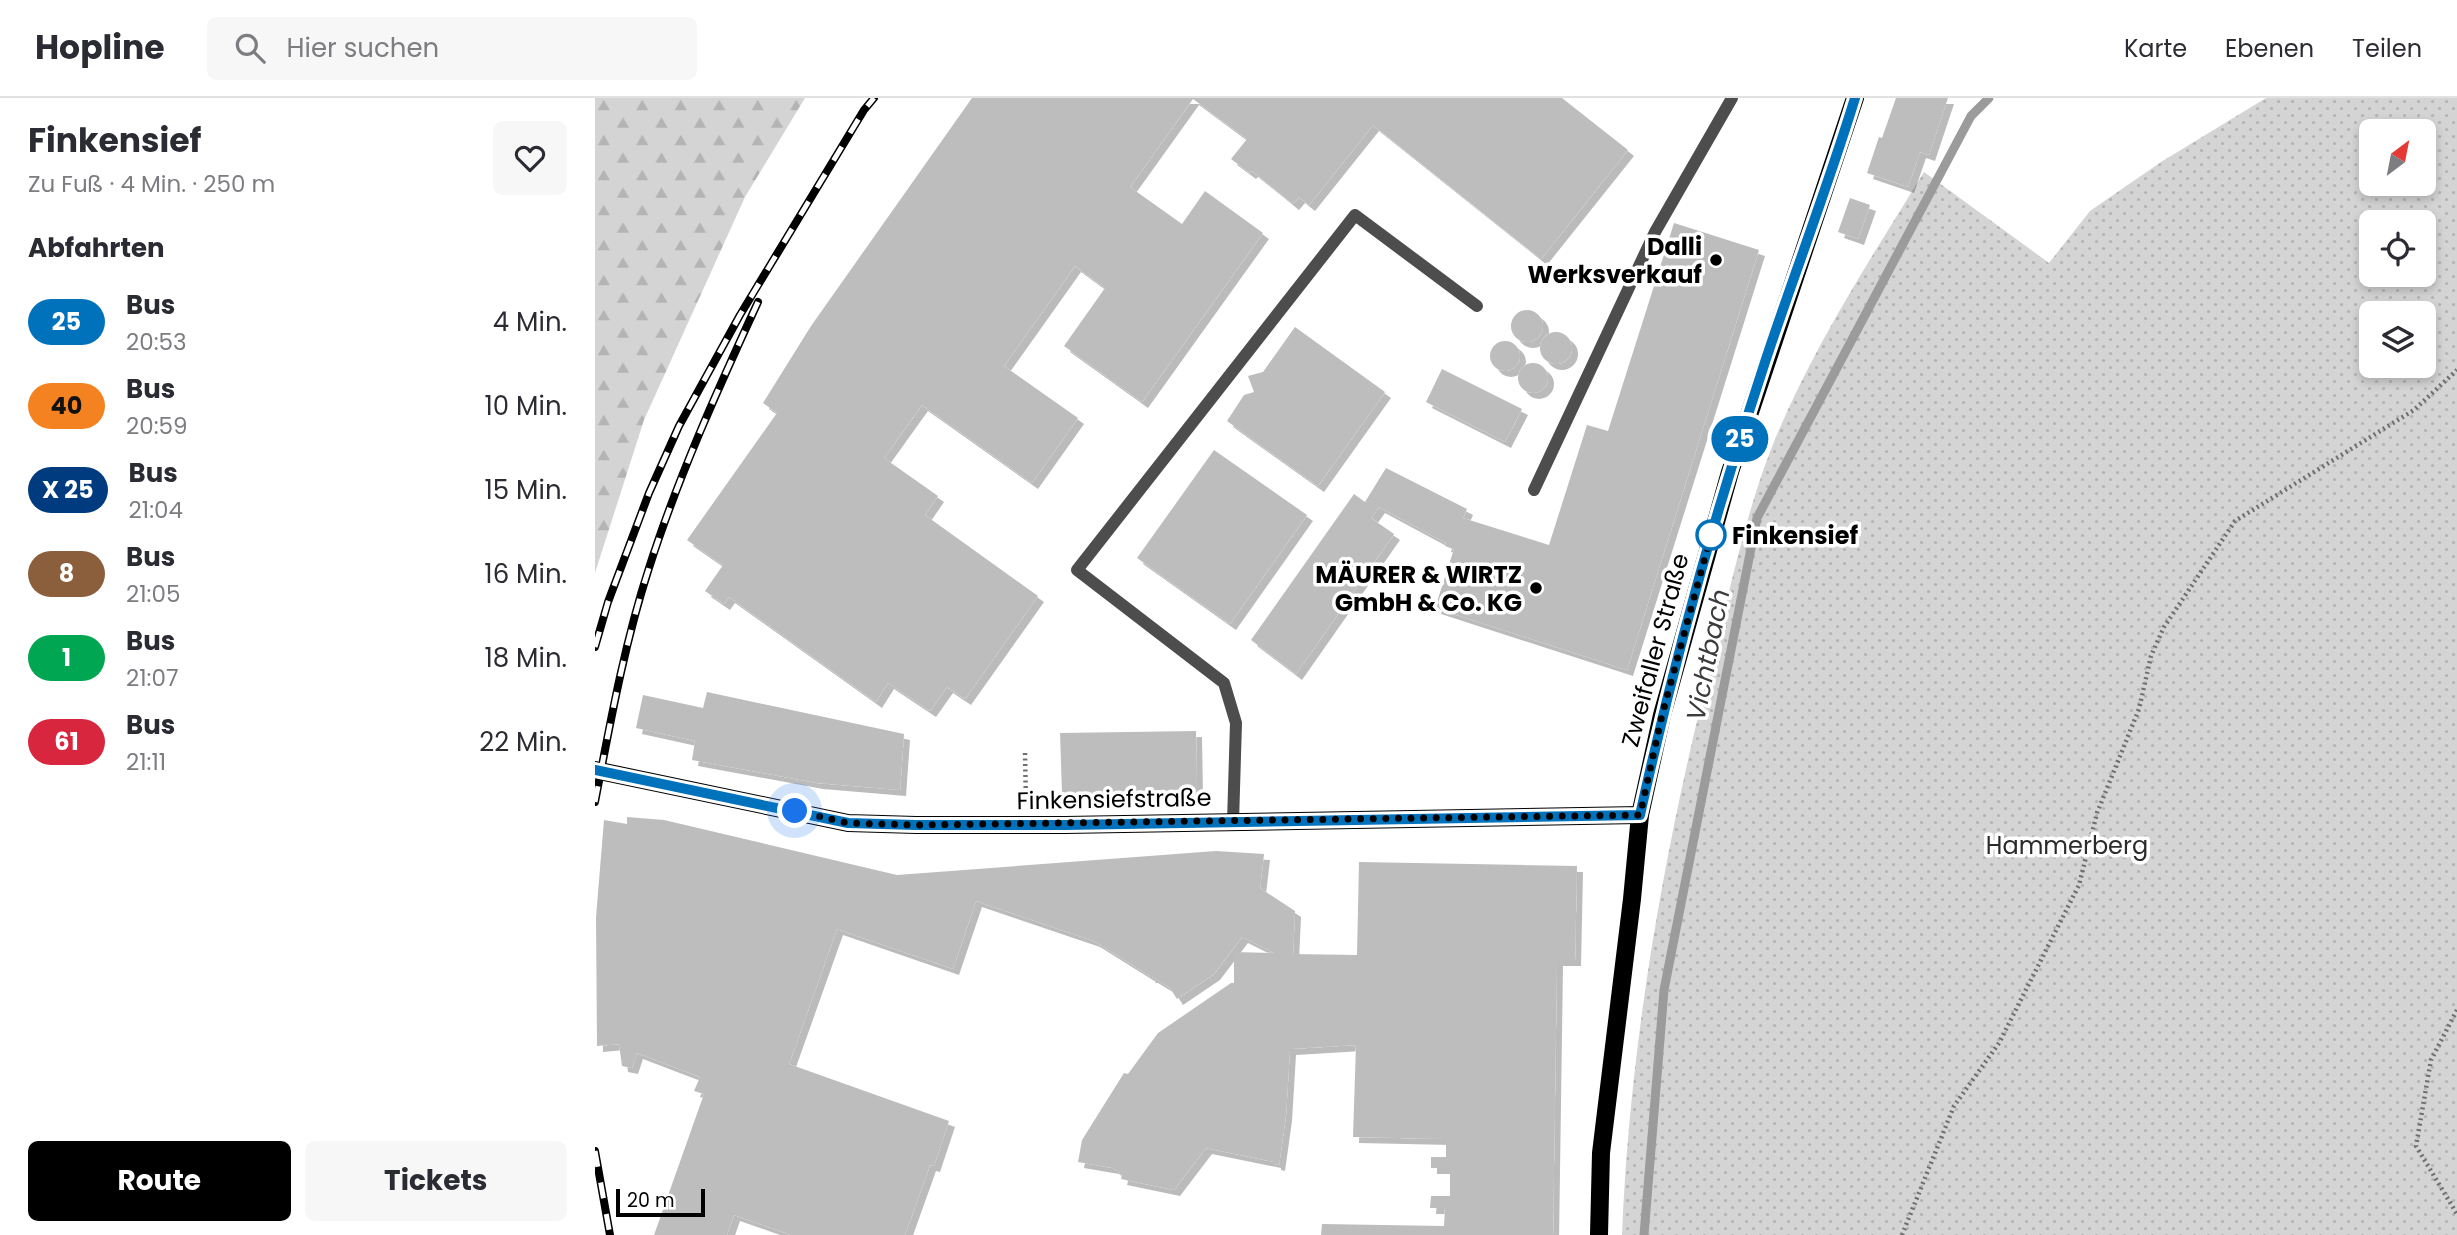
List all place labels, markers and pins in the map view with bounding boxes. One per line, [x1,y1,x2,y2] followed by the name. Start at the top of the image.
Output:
[1527,230,1702,291] place label: Dalli Werksverkauf
[1708,252,1724,268] marker: Dalli Werksverkauf
[1732,519,1858,552] place label: Finkensief
[1696,520,1726,550] marker: Finkensief
[1315,558,1522,619] place label: MÄURER & WIRTZ GmbH & Co. KG
[1528,580,1544,596] marker: MÄURER & WIRTZ GmbH & Co. KG

